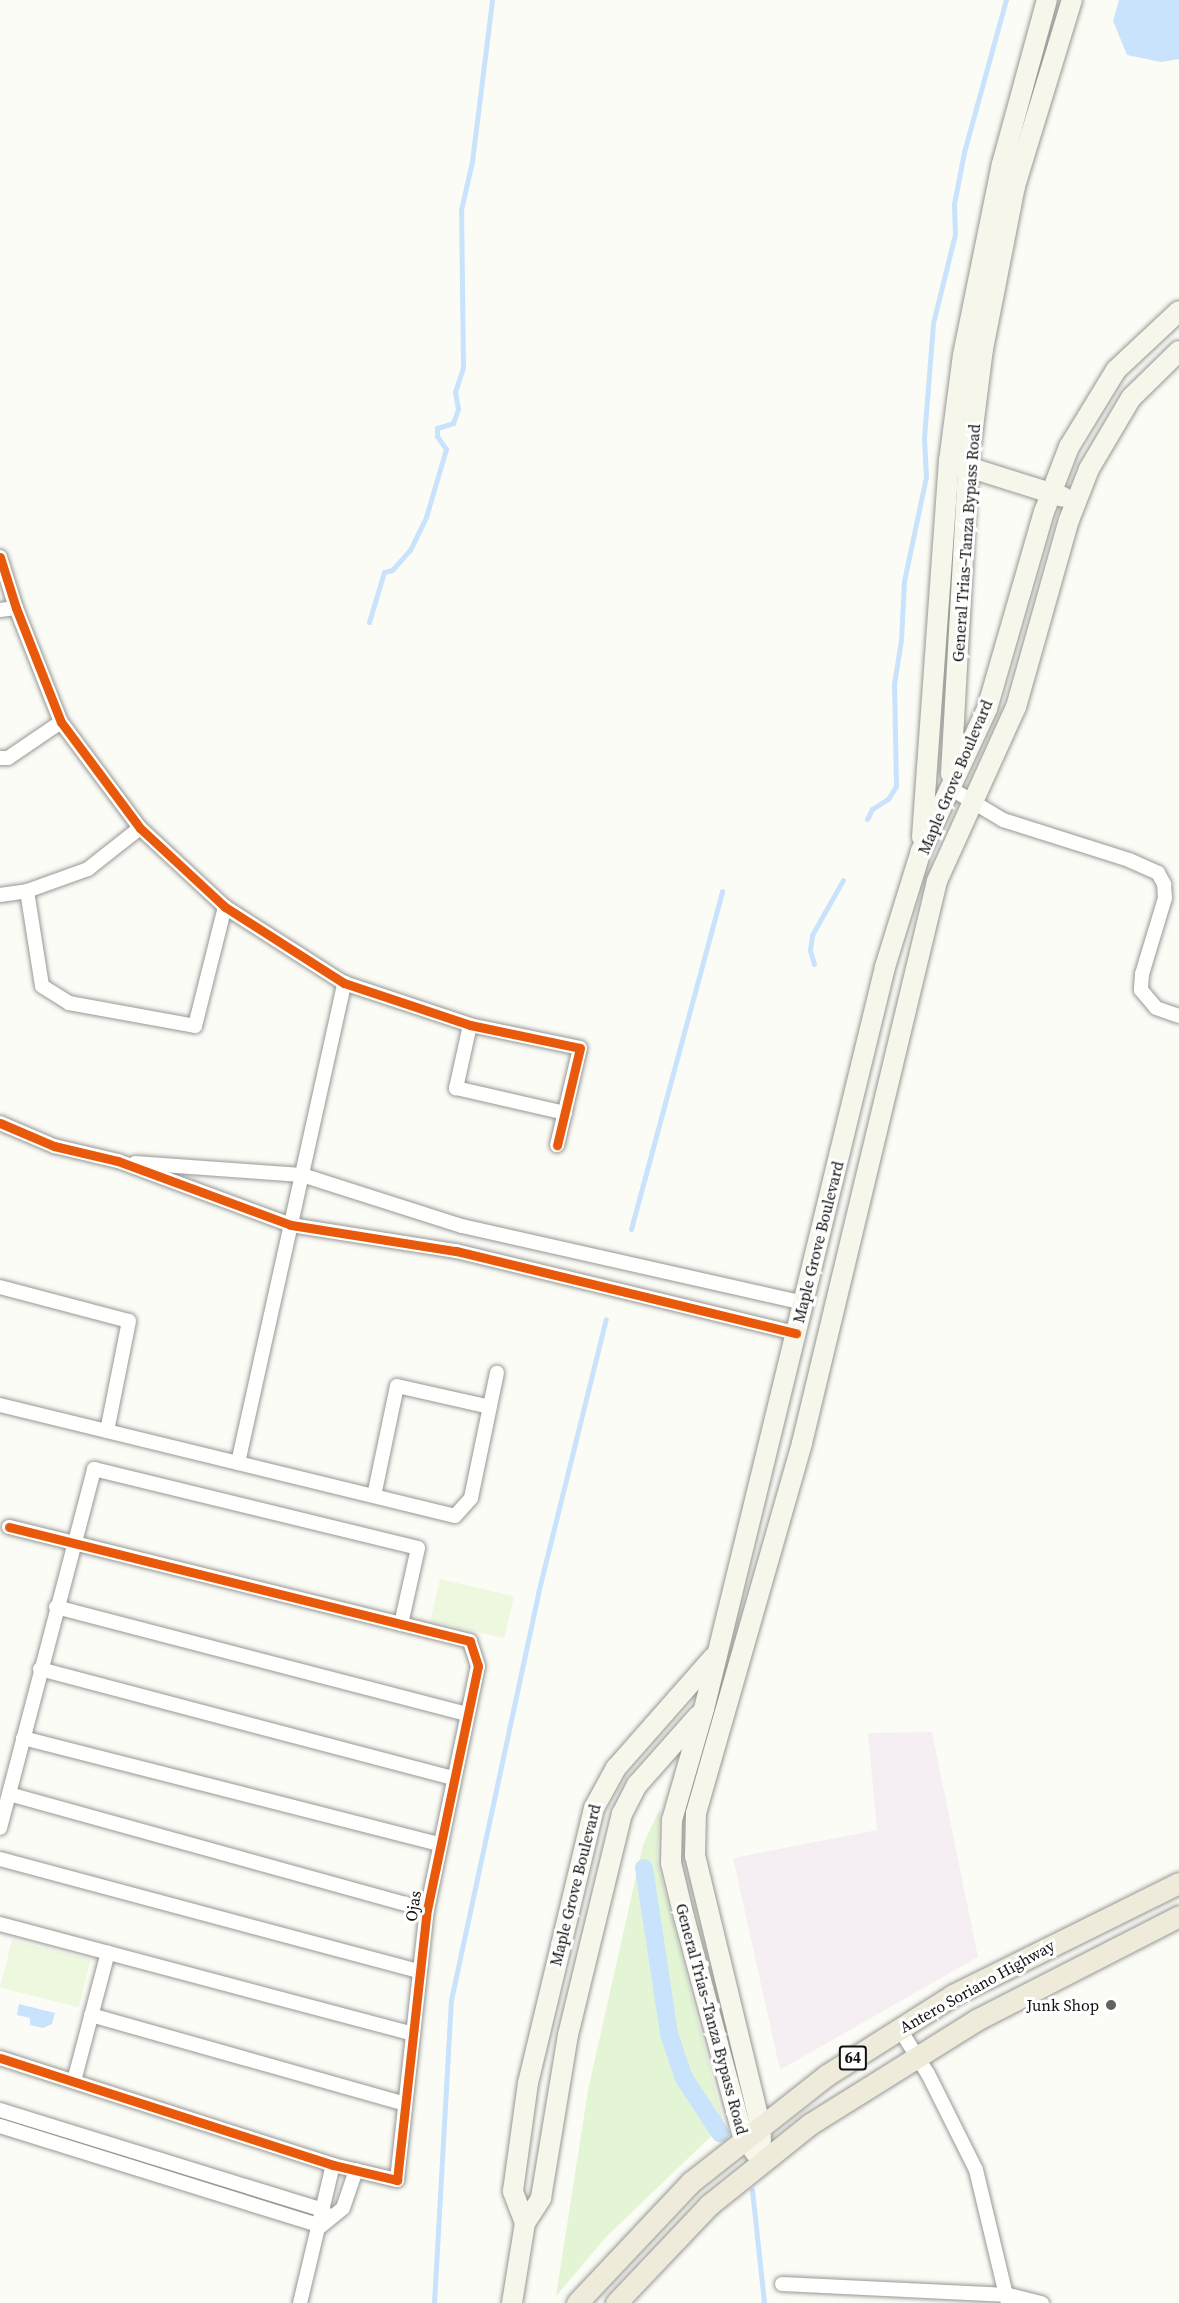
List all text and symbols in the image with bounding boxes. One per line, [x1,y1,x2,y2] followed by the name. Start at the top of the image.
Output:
[948,423,984,663] street label: General Trias–Tanza Bypass Road
[914,697,996,857] street label: Maple Grove Boulevard
[789,1159,847,1325] street label: Maple Grove Boulevard
[546,1802,604,1968] street label: Maple Grove Boulevard
[401,1889,425,1923] street label: Ojas
[672,1901,752,2137] street label: General Trias–Tanza Bypass Road
[896,1935,1058,2037] street label: Antero Soriano Highway
[1026,1995,1099,2015] place label: Junk Shop
[1104,1998,1118,2012] marker: Junk Shop
[838,2046,868,2070] road number: 64

